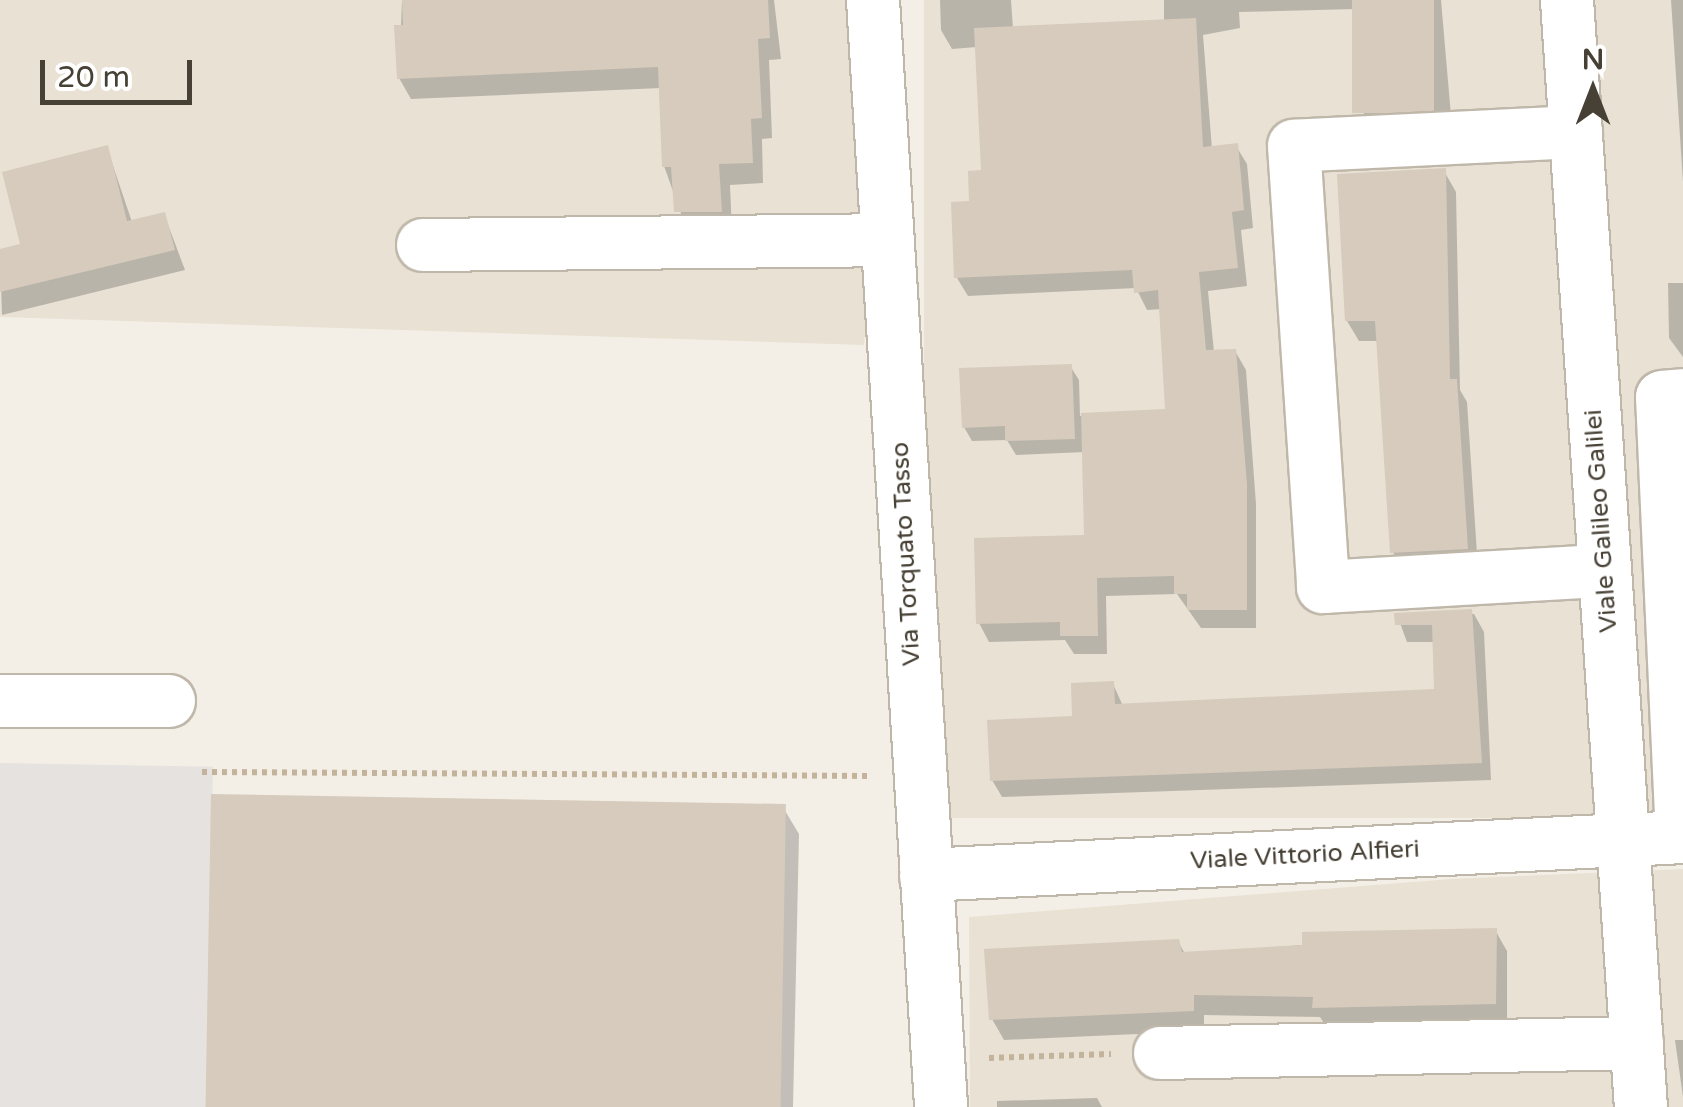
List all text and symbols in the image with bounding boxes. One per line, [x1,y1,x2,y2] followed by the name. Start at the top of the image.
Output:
[45,40,198,102] scale bar
[1543,40,1643,140] north arrow
[1582,43,1604,77] text: N
[57,59,130,96] text: 20 m
[1578,408,1624,634] street label: Viale Galileo Galilei
[885,441,927,667] street label: Via Torquato Tasso
[1189,834,1421,876] street label: Viale Vittorio Alfieri

